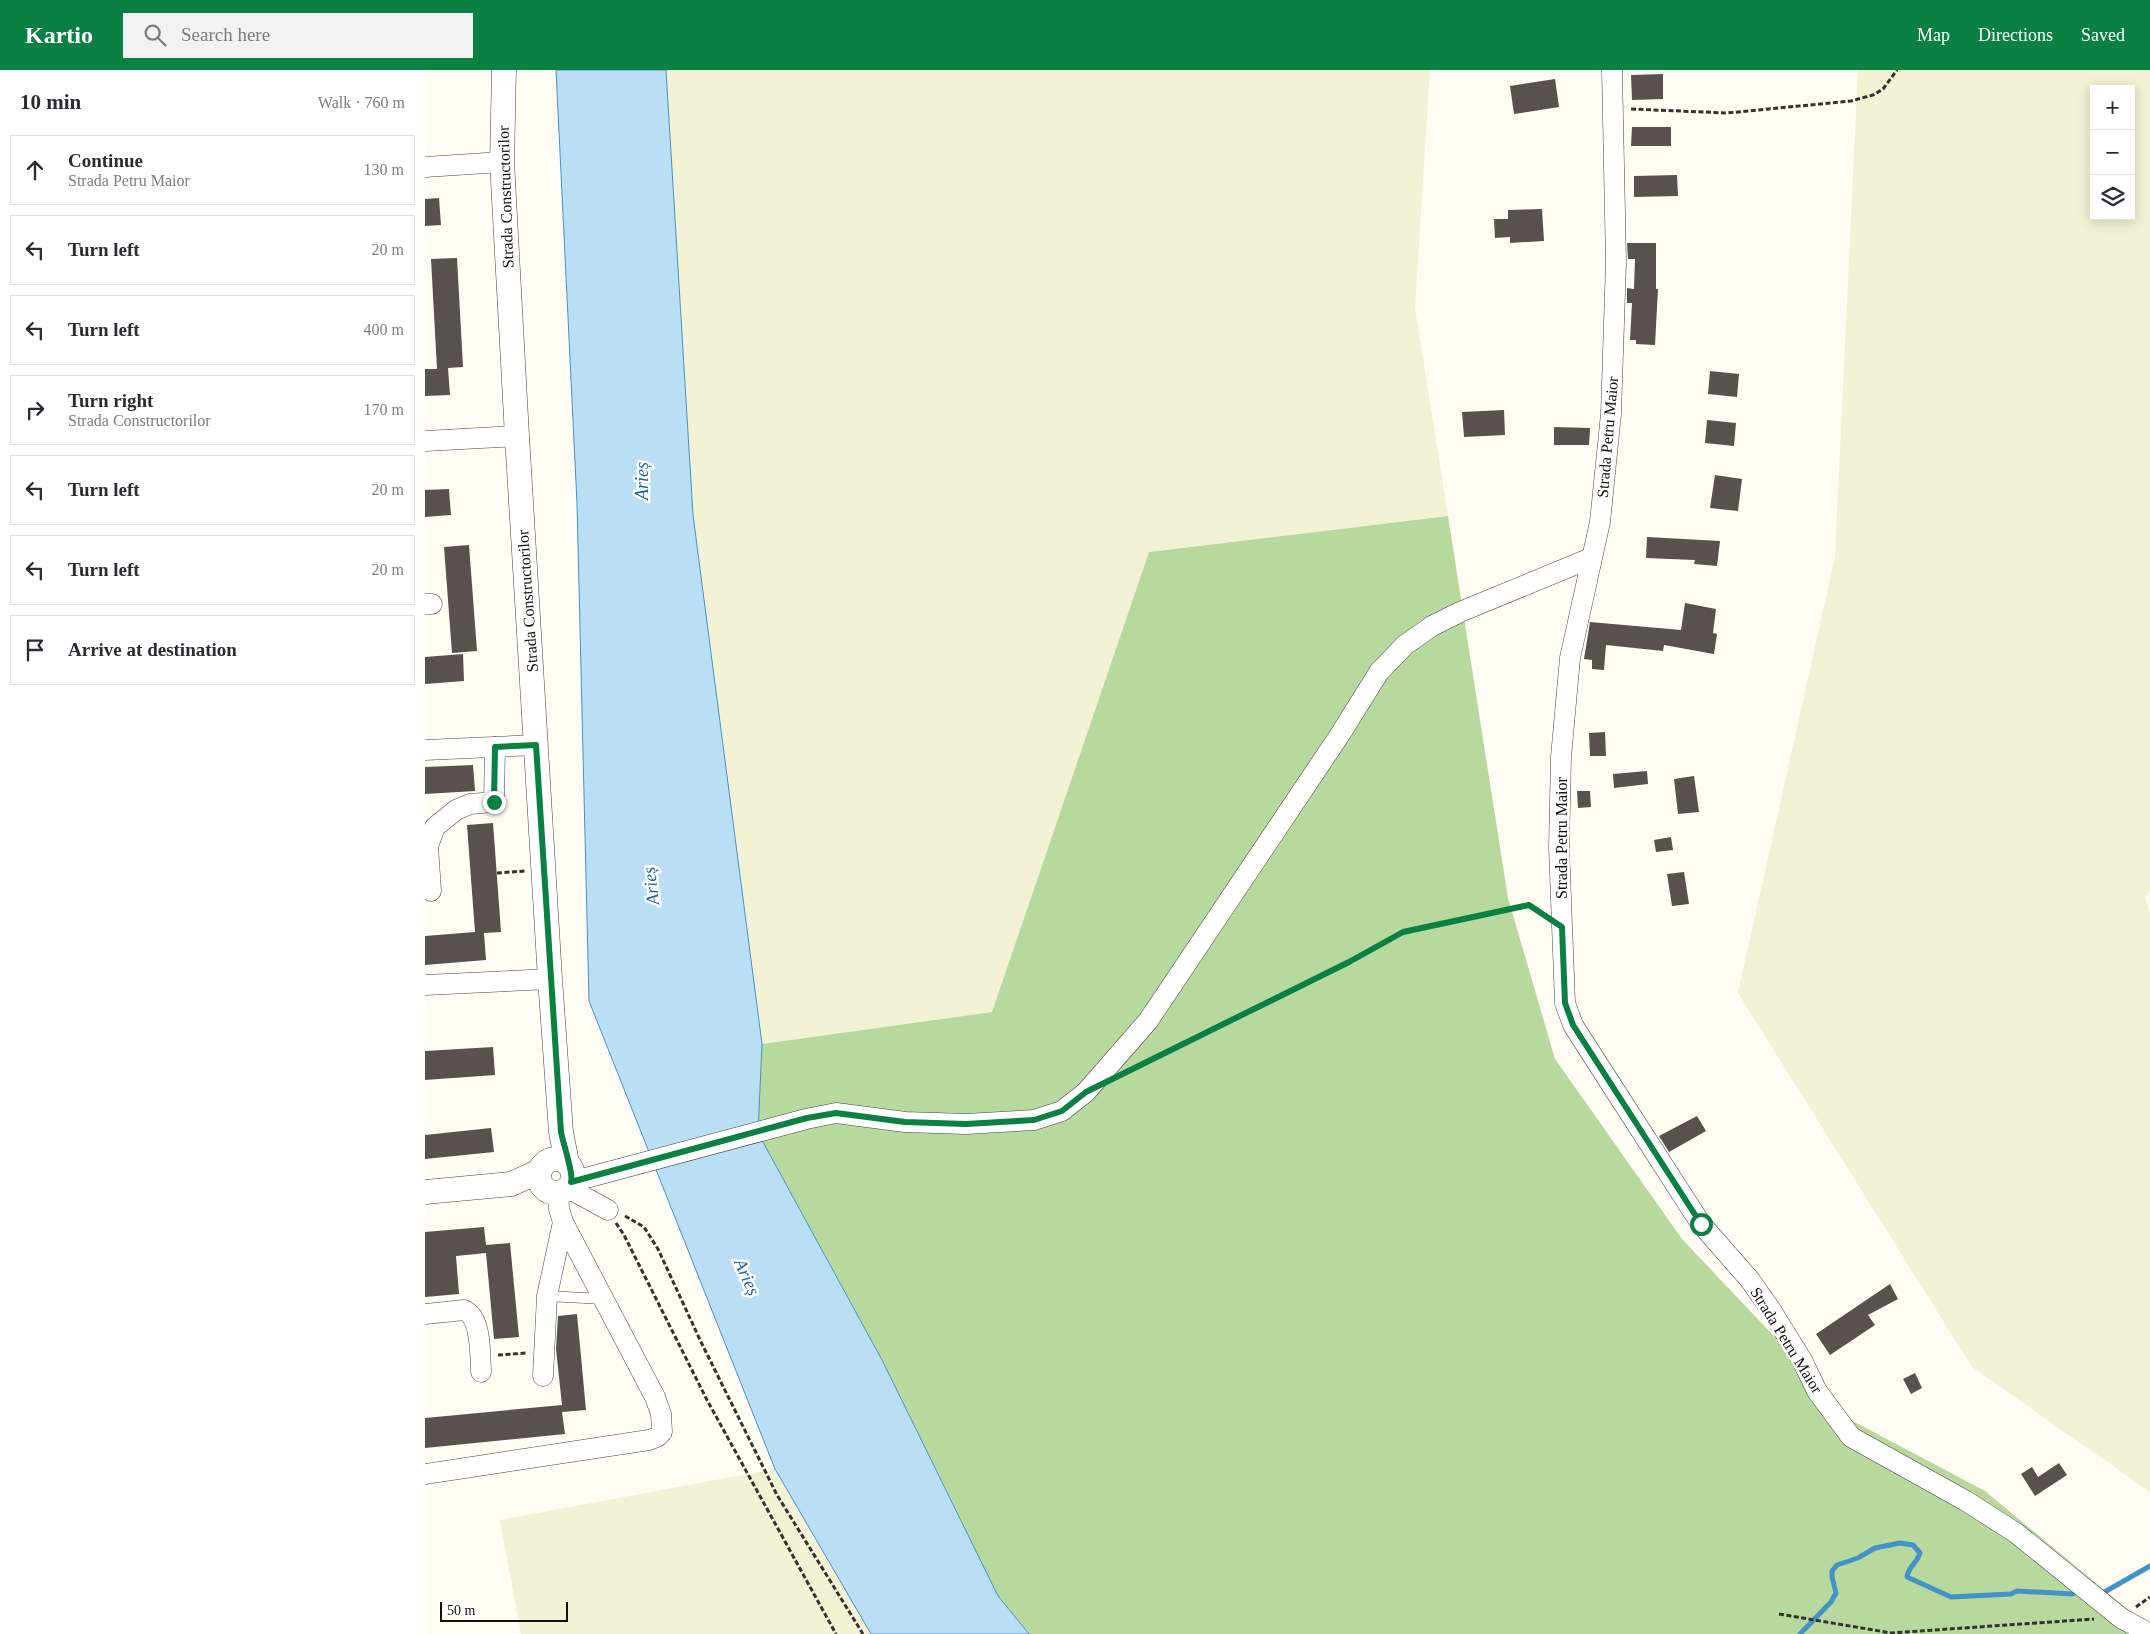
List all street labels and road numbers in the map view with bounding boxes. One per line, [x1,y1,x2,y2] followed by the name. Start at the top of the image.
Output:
[494,125,516,269] street label: Strada Constructorilor
[1594,375,1621,498] street label: Strada Petru Maior
[514,529,541,673] street label: Strada Constructorilor
[1553,776,1570,899] street label: Strada Petru Maior
[1747,1284,1826,1397] street label: Strada Petru Maior

